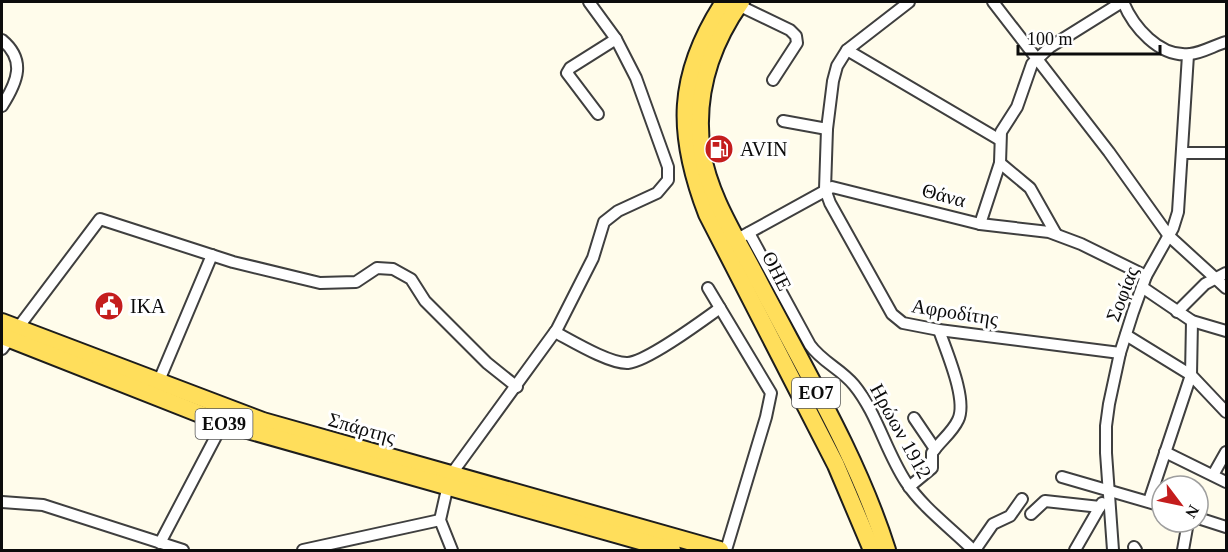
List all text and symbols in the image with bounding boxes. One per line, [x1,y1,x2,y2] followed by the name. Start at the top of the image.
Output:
[1018,18,1160,56] scale bar
[1027,29,1073,49] text: 100 m
[703,133,735,165] fuel station icon: AVIN
[740,138,787,160] place label: AVIN
[920,179,969,212] street label: Θάνα
[758,248,796,294] street label: ΟΗΕ
[1102,263,1143,325] street label: Σοφίας
[93,290,125,322] public building icon: ΙΚΑ
[910,294,1000,331] street label: Αφροδίτης
[130,295,166,317] place label: ΙΚΑ
[792,378,840,408] road number: ΕΟ7
[865,380,936,483] street label: Ηρώων 1912
[326,408,398,449] street label: Σπάρτης
[196,409,252,439] road number: ΕΟ39
[1150,474,1210,534] north arrow
[1182,502,1203,521] text: N

